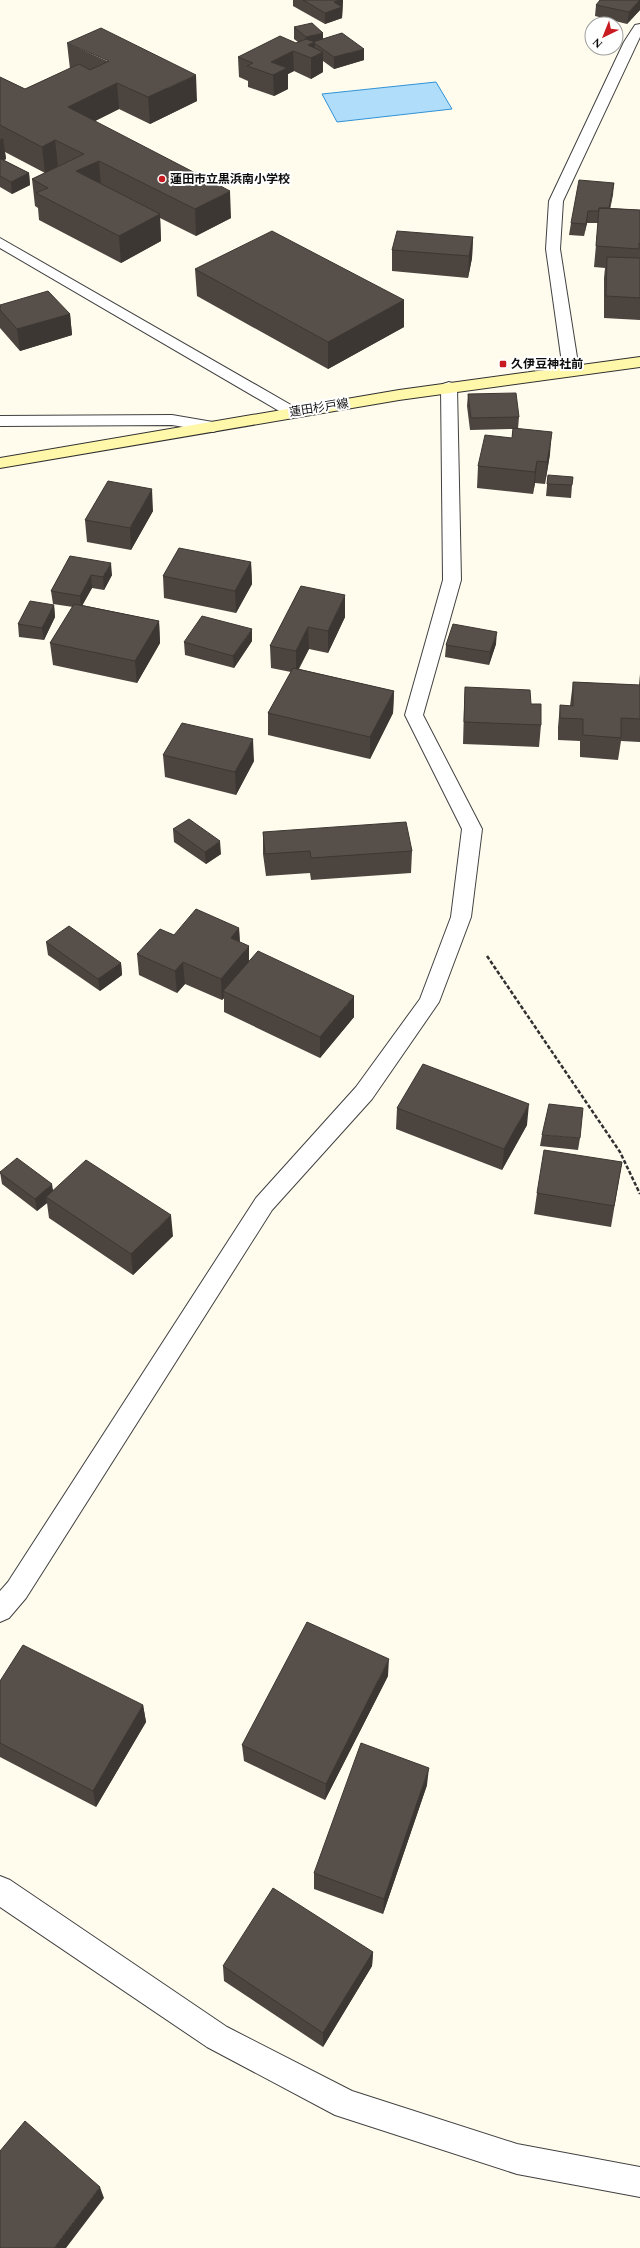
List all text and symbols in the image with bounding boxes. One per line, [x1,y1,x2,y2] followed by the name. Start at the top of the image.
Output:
[584,16,624,56] north arrow
[588,34,607,52] text: N
[170,170,290,189] place label: 蓮田市立黒浜南小学校
[157,174,167,184] marker: 蓮田市立黒浜南小学校
[511,355,583,374] place label: 久伊豆神社前
[498,359,508,369] marker: 久伊豆神社前
[288,394,350,422] street label: 蓮田杉戸線

